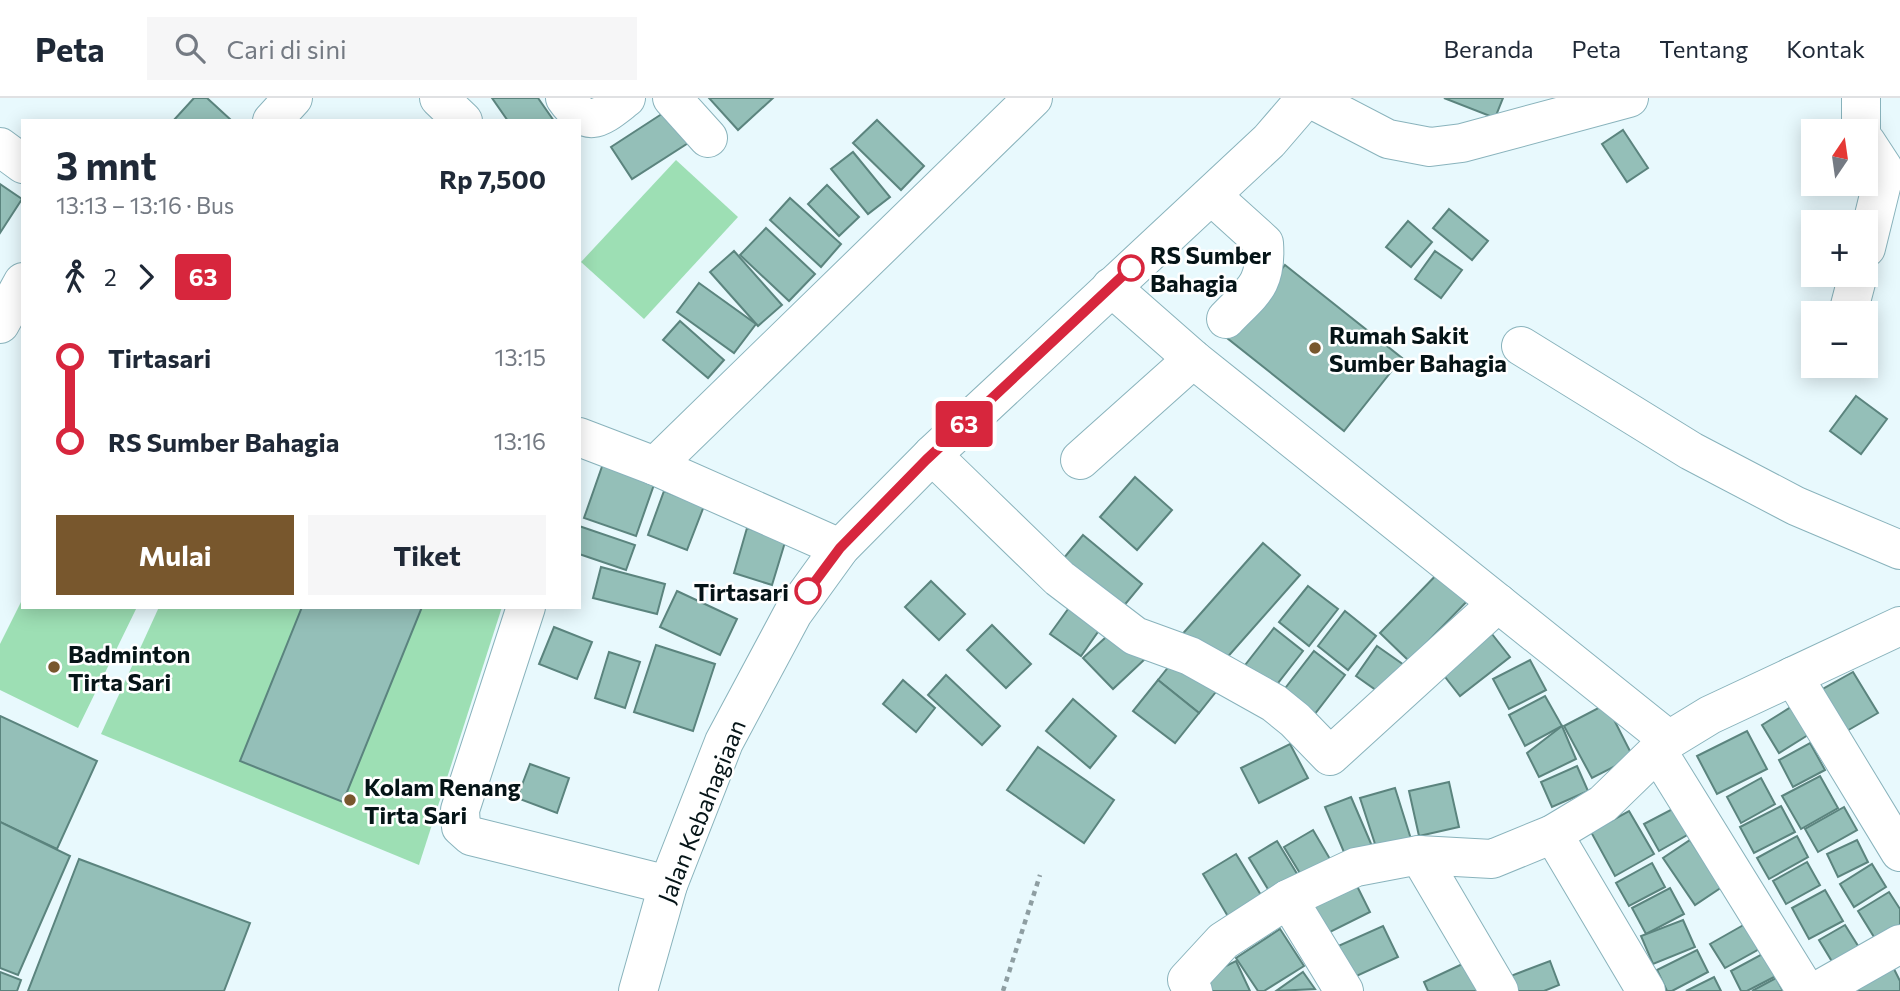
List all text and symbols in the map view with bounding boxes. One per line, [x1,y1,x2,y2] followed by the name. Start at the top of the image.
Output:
[147,17,637,80] search box
[35,28,105,69] text: Peta
[171,29,209,67] icon: search
[227,33,347,64] text: Cari di sini
[1443,34,1534,63] text: Beranda
[1572,34,1621,63] text: Peta
[1659,34,1748,63] text: Tentang
[1786,34,1865,63] text: Kontak
[1801,119,1878,196] north arrow
[1801,119,1878,378] map controls
[56,141,157,188] text: 3 mnt
[439,163,546,194] text: Rp 7,500
[56,191,234,219] text: 13:13 – 13:16 · Bus
[1801,210,1878,287] button: +
[1150,240,1271,297] place label: RS Sumber Bahagia
[1118,255,1144,281] marker: RS Sumber Bahagia
[56,258,94,296] icon: walk
[127,258,165,296] icon: forward
[189,262,217,291] text: 63
[104,263,117,291] text: 2
[1801,301,1878,378] button: −
[1329,320,1507,377] place label: Rumah Sakit Sumber Bahagia
[1307,340,1323,356] marker: Rumah Sakit Sumber Bahagia
[108,342,211,373] text: Tirtasari
[495,343,546,371] text: 13:15
[932,401,996,447] line badge: 63
[950,409,978,438] text: 63
[108,426,339,457] text: RS Sumber Bahagia
[494,427,546,455] text: 13:16
[56,515,294,595] button: Mulai
[308,515,546,595] button: Tiket
[694,577,789,606] place label: Tirtasari
[795,578,821,604] marker: Tirtasari
[68,639,190,696] place label: Badminton Tirta Sari
[46,659,62,675] marker: Badminton Tirta Sari
[651,715,751,907] street label: Jalan Kebahagiaan
[364,772,521,829] place label: Kolam Renang Tirta Sari
[342,792,358,808] marker: Kolam Renang Tirta Sari

